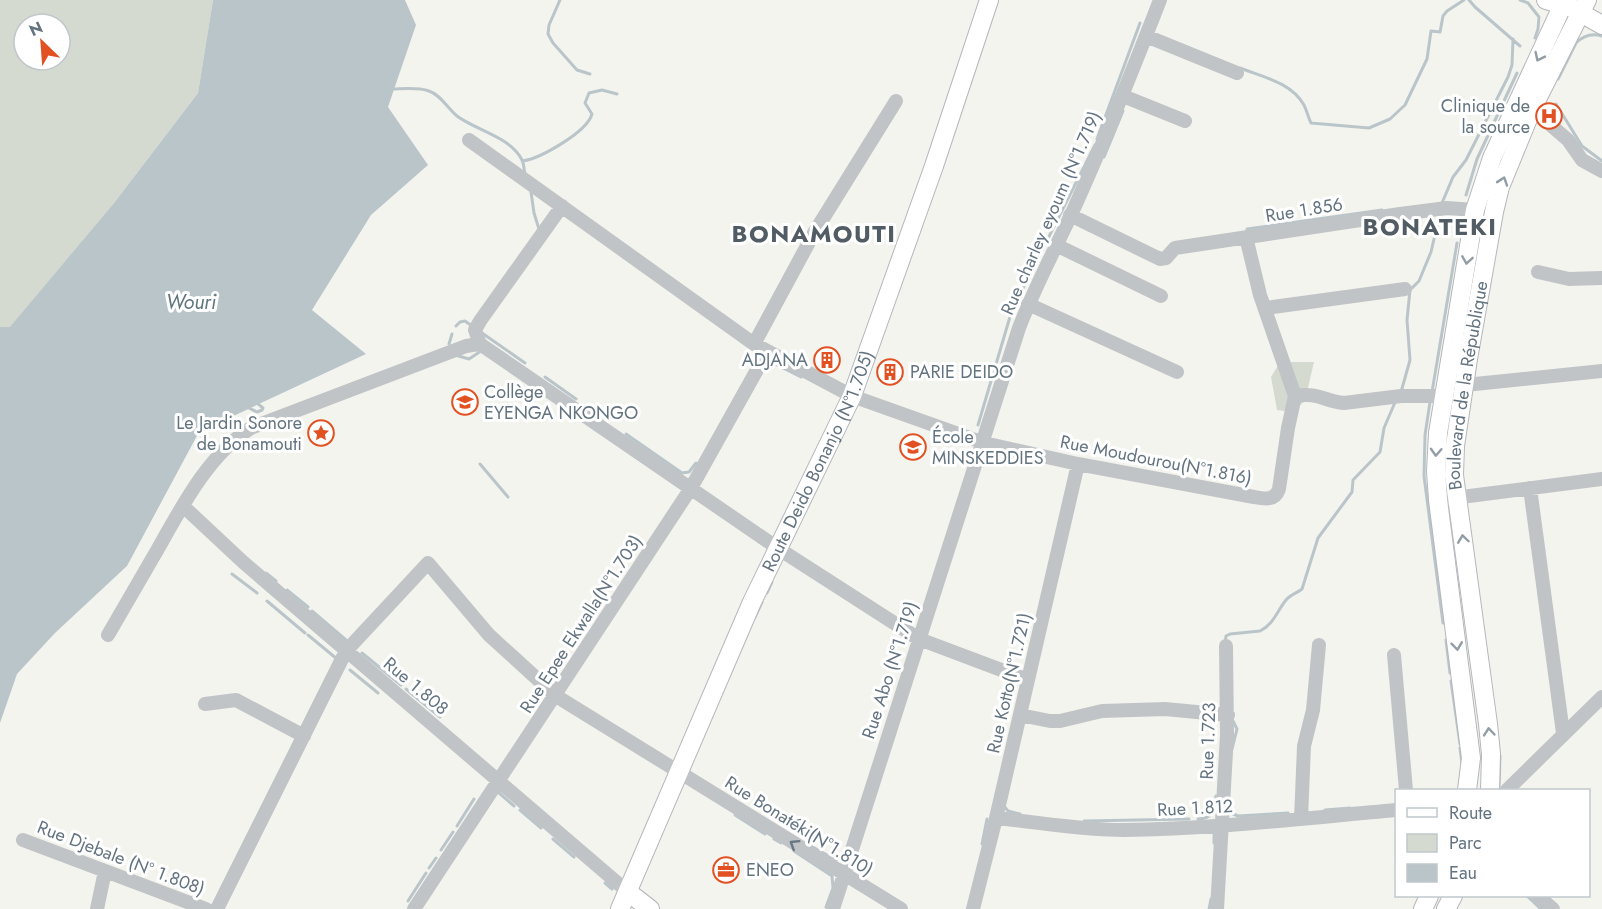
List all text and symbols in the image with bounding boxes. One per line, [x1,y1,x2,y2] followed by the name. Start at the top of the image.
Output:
[12,12,72,72] north arrow
[25,16,46,42] text: N
[1534,51,1546,62] one-way arrow
[1441,93,1530,140] place label: Clinique de la source
[1534,101,1564,131] hospital icon: Clinique de la source
[994,107,1108,319] street label: Rue charley eyoum (N°1.719)
[1495,176,1508,187] one-way arrow
[1263,191,1345,229] street label: Rue 1.856
[1362,209,1498,244] district label: BONATEKI
[732,216,896,251] district label: BONAMOUTI
[1461,255,1473,264] one-way arrow
[1440,279,1495,492] street label: Boulevard de la République
[166,288,217,317] water label: Wouri
[812,345,842,375] building icon: ADJANA
[742,347,808,373] place label: ADJANA
[756,347,880,576] street label: Route Deido Bonanjo (N°1.705)
[875,357,905,387] building icon: PARIE DEIDO
[910,359,1013,385] place label: PARIE DEIDO
[484,379,638,426] place label: Collège EYENGA NKONGO
[450,387,480,417] school or university icon: Collège EYENGA NKONGO
[176,410,302,457] place label: Le Jardin Sonore de Bonamouti
[306,418,336,448] place icon: Le Jardin Sonore de Bonamouti
[932,424,1044,471] place label: École MINSKEDDIES
[1058,429,1254,491] street label: Rue Moudourou(N°1.816)
[898,432,928,462] school or university icon: École MINSKEDDIES
[1430,448,1443,457] one-way arrow
[513,530,649,718] street label: Rue Epee Ekwalla(N°1.703)
[1457,534,1470,544] one-way arrow
[856,598,924,742] street label: Rue Abo (N°1.719)
[980,610,1038,756] street label: Rue Kotto(N°1.721)
[1450,641,1463,650] one-way arrow
[378,651,454,721] street label: Rue 1.808
[1194,702,1222,780] street label: Rue 1.723
[1483,728,1496,737] one-way arrow
[720,770,878,882] street label: Rue Bonatéki(N°1.810)
[1395,789,1590,897] legend
[1156,793,1234,823] street label: Rue 1.812
[1449,800,1492,826] text: Route
[34,814,208,902] street label: Rue Djebale (N° 1.808)
[1449,830,1482,856] text: Parc
[790,840,800,852] one-way arrow
[711,855,741,885] office icon: ENEO
[746,857,794,883] place label: ENEO
[1449,860,1477,886] text: Eau

